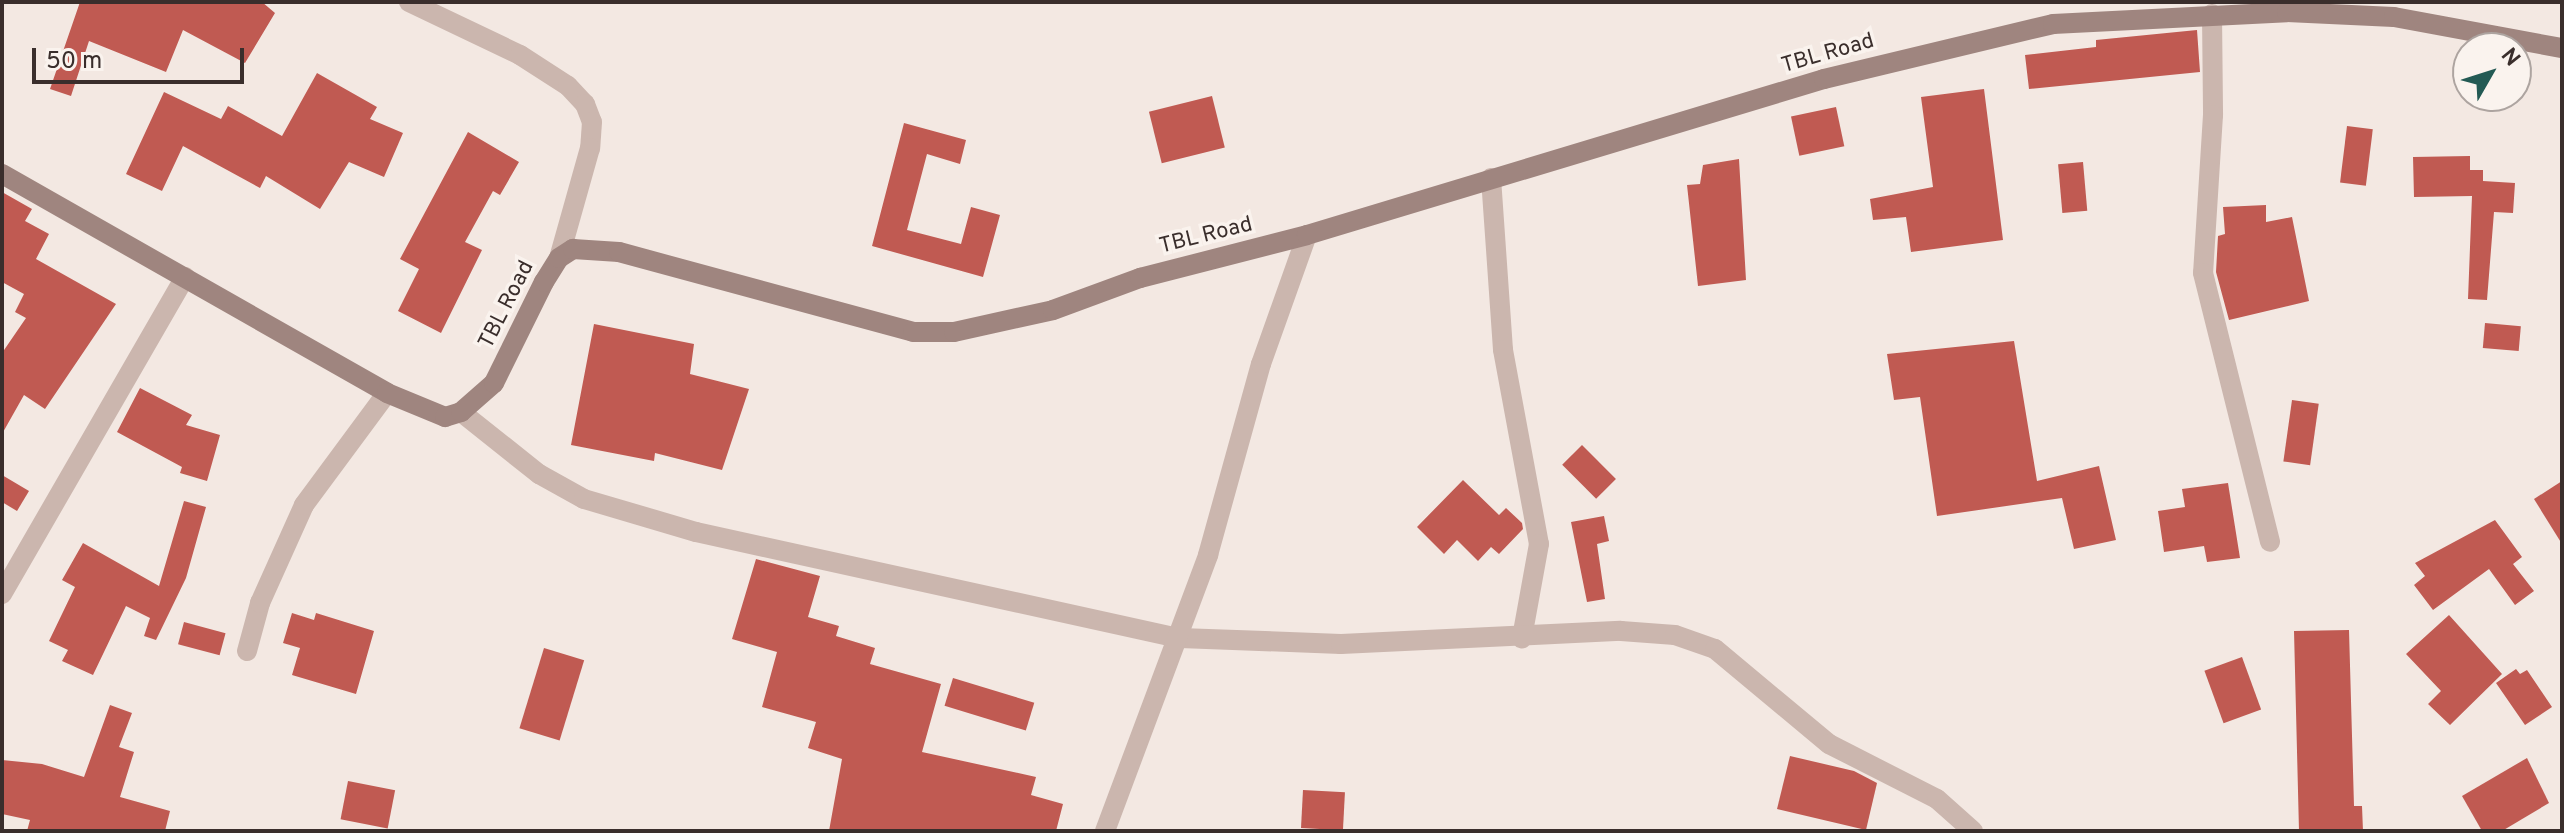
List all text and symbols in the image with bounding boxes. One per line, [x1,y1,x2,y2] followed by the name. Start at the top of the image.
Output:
[1778,28,1878,80] street label: TBL Road
[36,32,248,82] scale bar
[2452,32,2532,112] north arrow
[2494,43,2525,72] text: N
[46,47,102,77] text: 50 m
[1156,212,1256,260] street label: TBL Road
[474,256,540,354] street label: TBL Road

